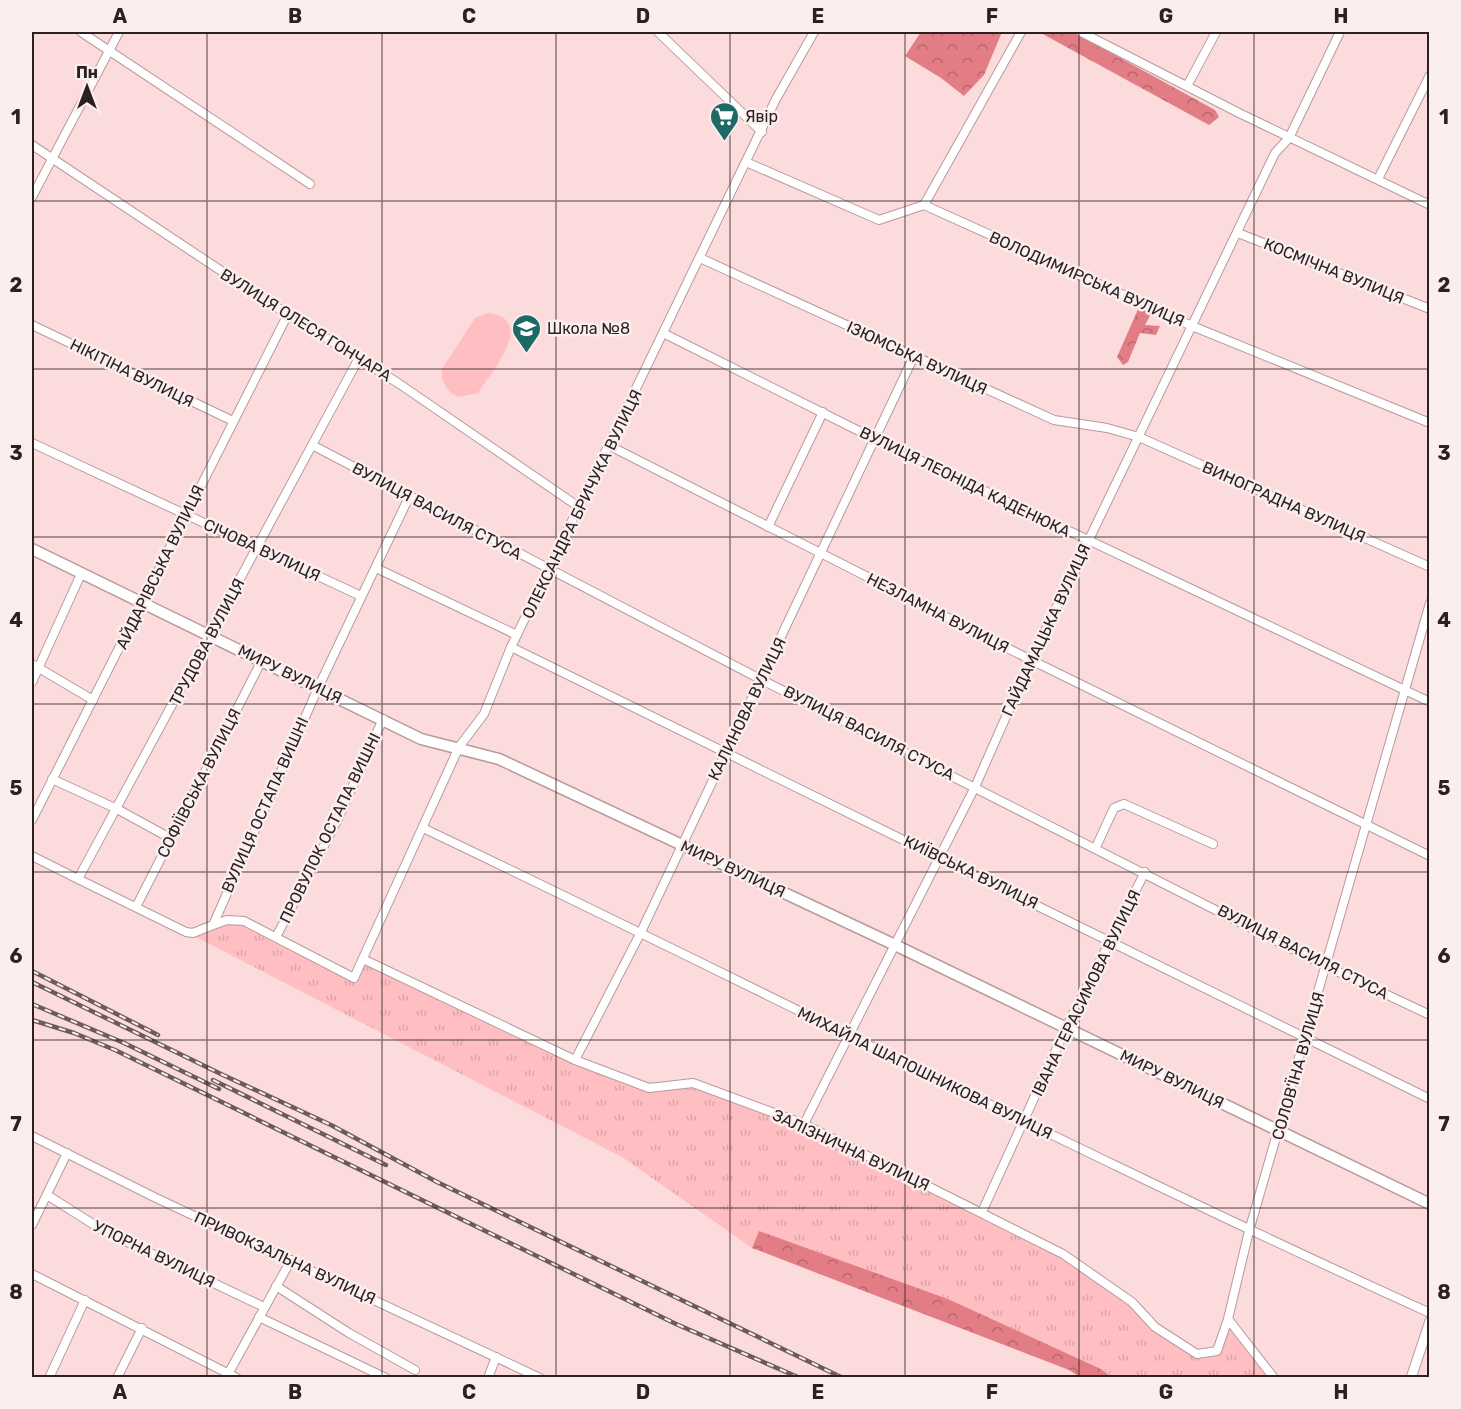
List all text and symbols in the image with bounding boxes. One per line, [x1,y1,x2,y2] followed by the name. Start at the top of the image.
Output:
[113,4,128,28] text: A
[288,4,302,28] text: B
[462,4,476,28] text: C
[636,4,650,28] text: D
[812,4,824,28] text: E
[986,4,998,28] text: F
[1159,4,1173,28] text: G
[1334,4,1348,28] text: H
[57,57,117,117] north arrow
[76,63,98,82] text: Пн
[708,100,740,142] supermarket icon: Явiр
[11,105,21,129] text: 1
[1439,105,1449,129] text: 1
[745,107,778,126] place label: Явiр
[986,227,1188,331] street label: ВОЛОДИМИРСЬКА ВУЛИЦЯ
[1261,234,1407,308] street label: КОСМІЧНА ВУЛИЦЯ
[217,264,395,386] street label: ВУЛИЦЯ ОЛЕСЯ ГОНЧАРА
[10,273,23,297] text: 2
[1438,273,1451,297] text: 2
[510,312,542,354] school or university icon: Школа №8
[844,317,990,399] street label: ІЗЮМСЬКА ВУЛИЦЯ
[547,319,630,338] place label: Школа №8
[67,335,197,411] street label: НІКІТІНА ВУЛИЦЯ
[518,386,646,622] street label: ОЛЕКСАНДРА БРИЧУКА ВУЛИЦЯ
[857,423,1074,542] street label: ВУЛИЦЯ ЛЕОНІДА КАДЕНЮКА
[9,441,23,465] text: 3
[1437,441,1451,465] text: 3
[1199,457,1369,547] street label: ВИНОГРАДНА ВУЛИЦЯ
[349,458,525,564] street label: ВУЛИЦЯ ВАСИЛЯ СТУСА
[112,482,208,652] street label: АЙДАРІВСЬКА ВУЛИЦЯ
[201,515,323,585] street label: СІЧОВА ВУЛИЦЯ
[998,541,1094,719] street label: ГАЙДАМАЦЬКА ВУЛИЦЯ
[864,569,1012,657] street label: НЕЗЛАМНА ВУЛИЦЯ
[165,575,249,709] street label: ТРУДОВА ВУЛИЦЯ
[9,608,23,632] text: 4
[1437,608,1451,632] text: 4
[704,634,790,784] street label: КАЛИНОВА ВУЛИЦЯ
[235,641,345,707] street label: МИРУ ВУЛИЦЯ
[780,682,958,785] street label: ВУЛИЦЯ ВАСИЛЯ СТУСА
[153,705,245,861] street label: СОФІЇВСЬКА ВУЛИЦЯ
[218,714,312,896] street label: ВУЛИЦЯ ОСТАПА ВИШНІ
[276,730,384,926] street label: ПРОВУЛОК ОСТАПА ВИШНІ
[10,776,23,800] text: 5
[1438,776,1451,800] text: 5
[901,831,1041,913] street label: КИЇВСЬКА ВУЛИЦЯ
[678,836,788,902] street label: МИРУ ВУЛИЦЯ
[1028,887,1144,1099] street label: ІВАНА ГЕРАСИМОВА ВУЛИЦЯ
[1214,901,1392,1004] street label: ВУЛИЦЯ ВАСИЛЯ СТУСА
[9,944,23,968] text: 6
[1437,944,1451,968] text: 6
[1268,990,1328,1142] street label: СОЛОВ'ЇНА ВУЛИЦЯ
[795,1003,1055,1143] street label: МИХАЙЛА ШАПОШНИКОВА ВУЛИЦЯ
[1117,1046,1227,1112] street label: МИРУ ВУЛИЦЯ
[769,1105,933,1195] street label: ЗАЛІЗНИЧНА ВУЛИЦЯ
[10,1112,22,1136] text: 7
[1438,1112,1450,1136] text: 7
[191,1208,379,1308] street label: ПРИВОКЗАЛЬНА ВУЛИЦЯ
[90,1216,218,1292] street label: УПОРНА ВУЛИЦЯ
[9,1280,23,1304] text: 8
[1437,1280,1451,1304] text: 8
[113,1380,128,1404] text: A
[288,1380,302,1404] text: B
[462,1380,476,1404] text: C
[636,1380,650,1404] text: D
[812,1380,824,1404] text: E
[986,1380,998,1404] text: F
[1159,1380,1173,1404] text: G
[1334,1380,1348,1404] text: H

